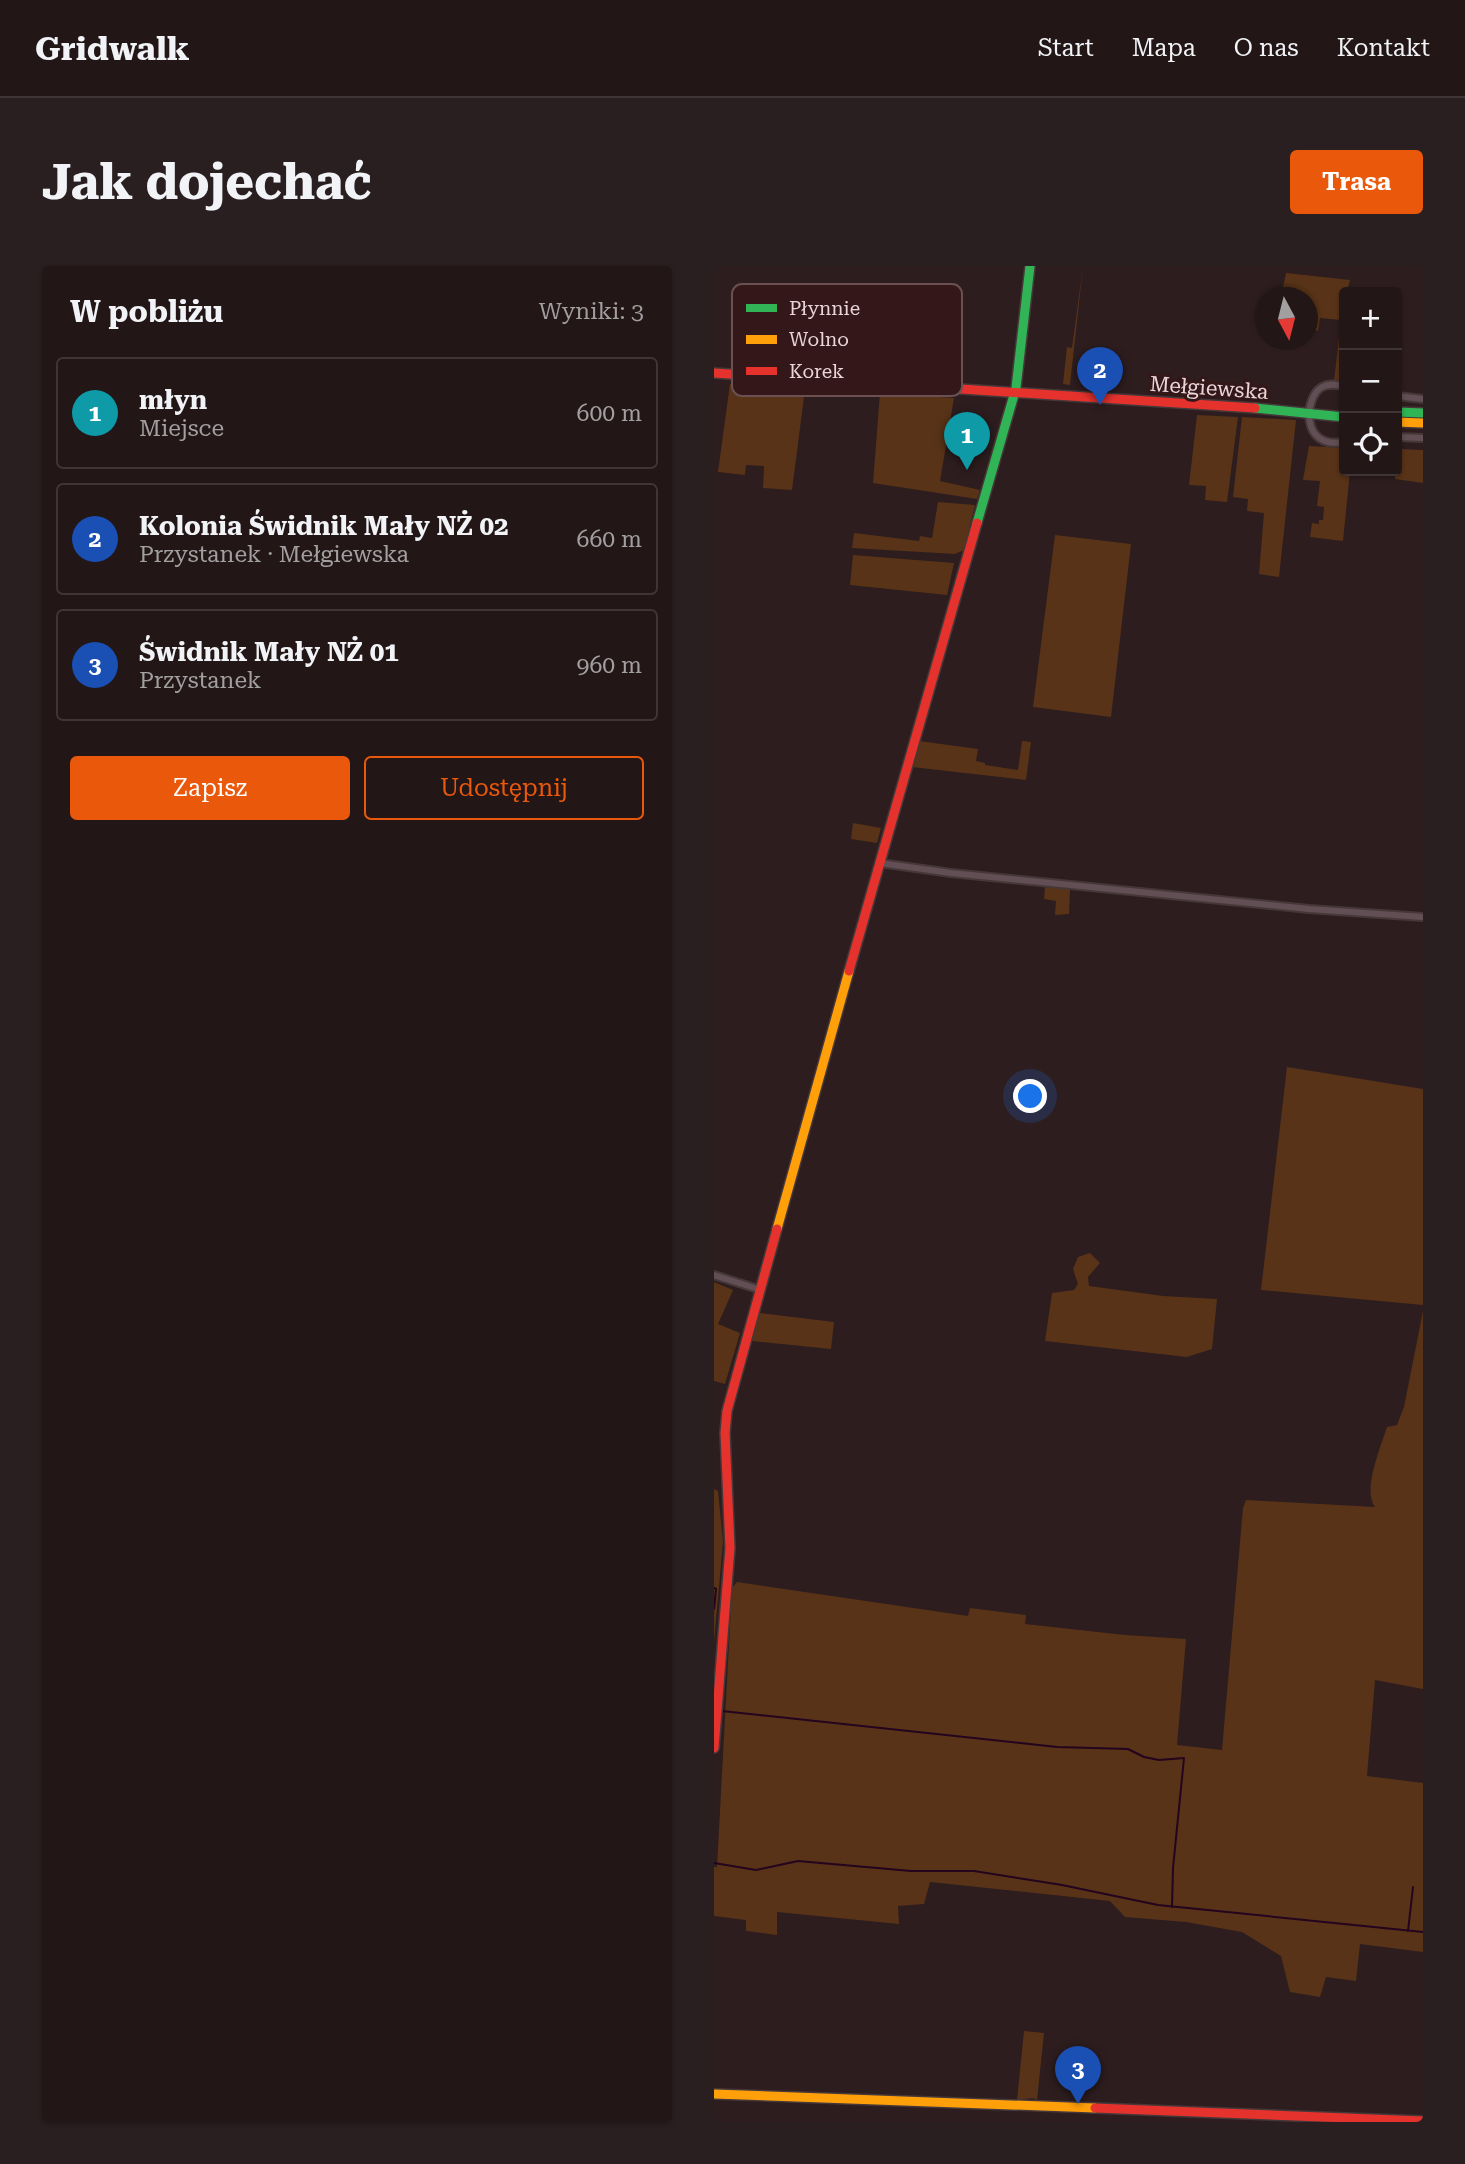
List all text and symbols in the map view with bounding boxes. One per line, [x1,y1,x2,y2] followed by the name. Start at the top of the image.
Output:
[35,29,189,68] text: Gridwalk
[1038,34,1094,62] text: Start
[1132,34,1196,62] text: Mapa
[1234,34,1299,62] text: O nas
[1337,34,1430,62] text: Kontakt
[1290,150,1423,214] button: Trasa
[42,154,372,211] text: Jak dojechać
[732,284,962,396] legend
[1255,287,1318,350] north arrow
[1339,287,1402,476] map controls
[1339,287,1402,350] button: +
[70,294,223,329] text: W pobliżu
[789,297,860,320] text: Płynnie
[539,298,644,325] text: Wyniki: 3
[789,328,849,351] text: Wolno
[1077,347,1123,405] pin: 2
[1339,350,1402,413] button: −
[789,360,844,383] text: Korek
[1149,372,1270,404] street label: Mełgiewska
[139,385,207,415] text: młyn
[89,400,101,427] text: 1
[577,400,642,427] text: 600 m
[944,412,990,470] pin: 1
[1339,413,1402,476] button: locate
[139,415,224,442] text: Miejsce
[139,511,509,541] text: Kolonia Świdnik Mały NŻ 02
[89,526,101,553] text: 2
[577,526,642,553] text: 660 m
[139,541,409,568] text: Przystanek · Mełgiewska
[139,637,399,667] text: Świdnik Mały NŻ 01
[89,652,101,679] text: 3
[577,652,642,679] text: 960 m
[139,667,261,694] text: Przystanek
[70,756,350,820] button: Zapisz
[364,756,644,820] button: Udostępnij
[1013,1079,1047,1113] your location
[1055,2046,1101,2104] pin: 3

